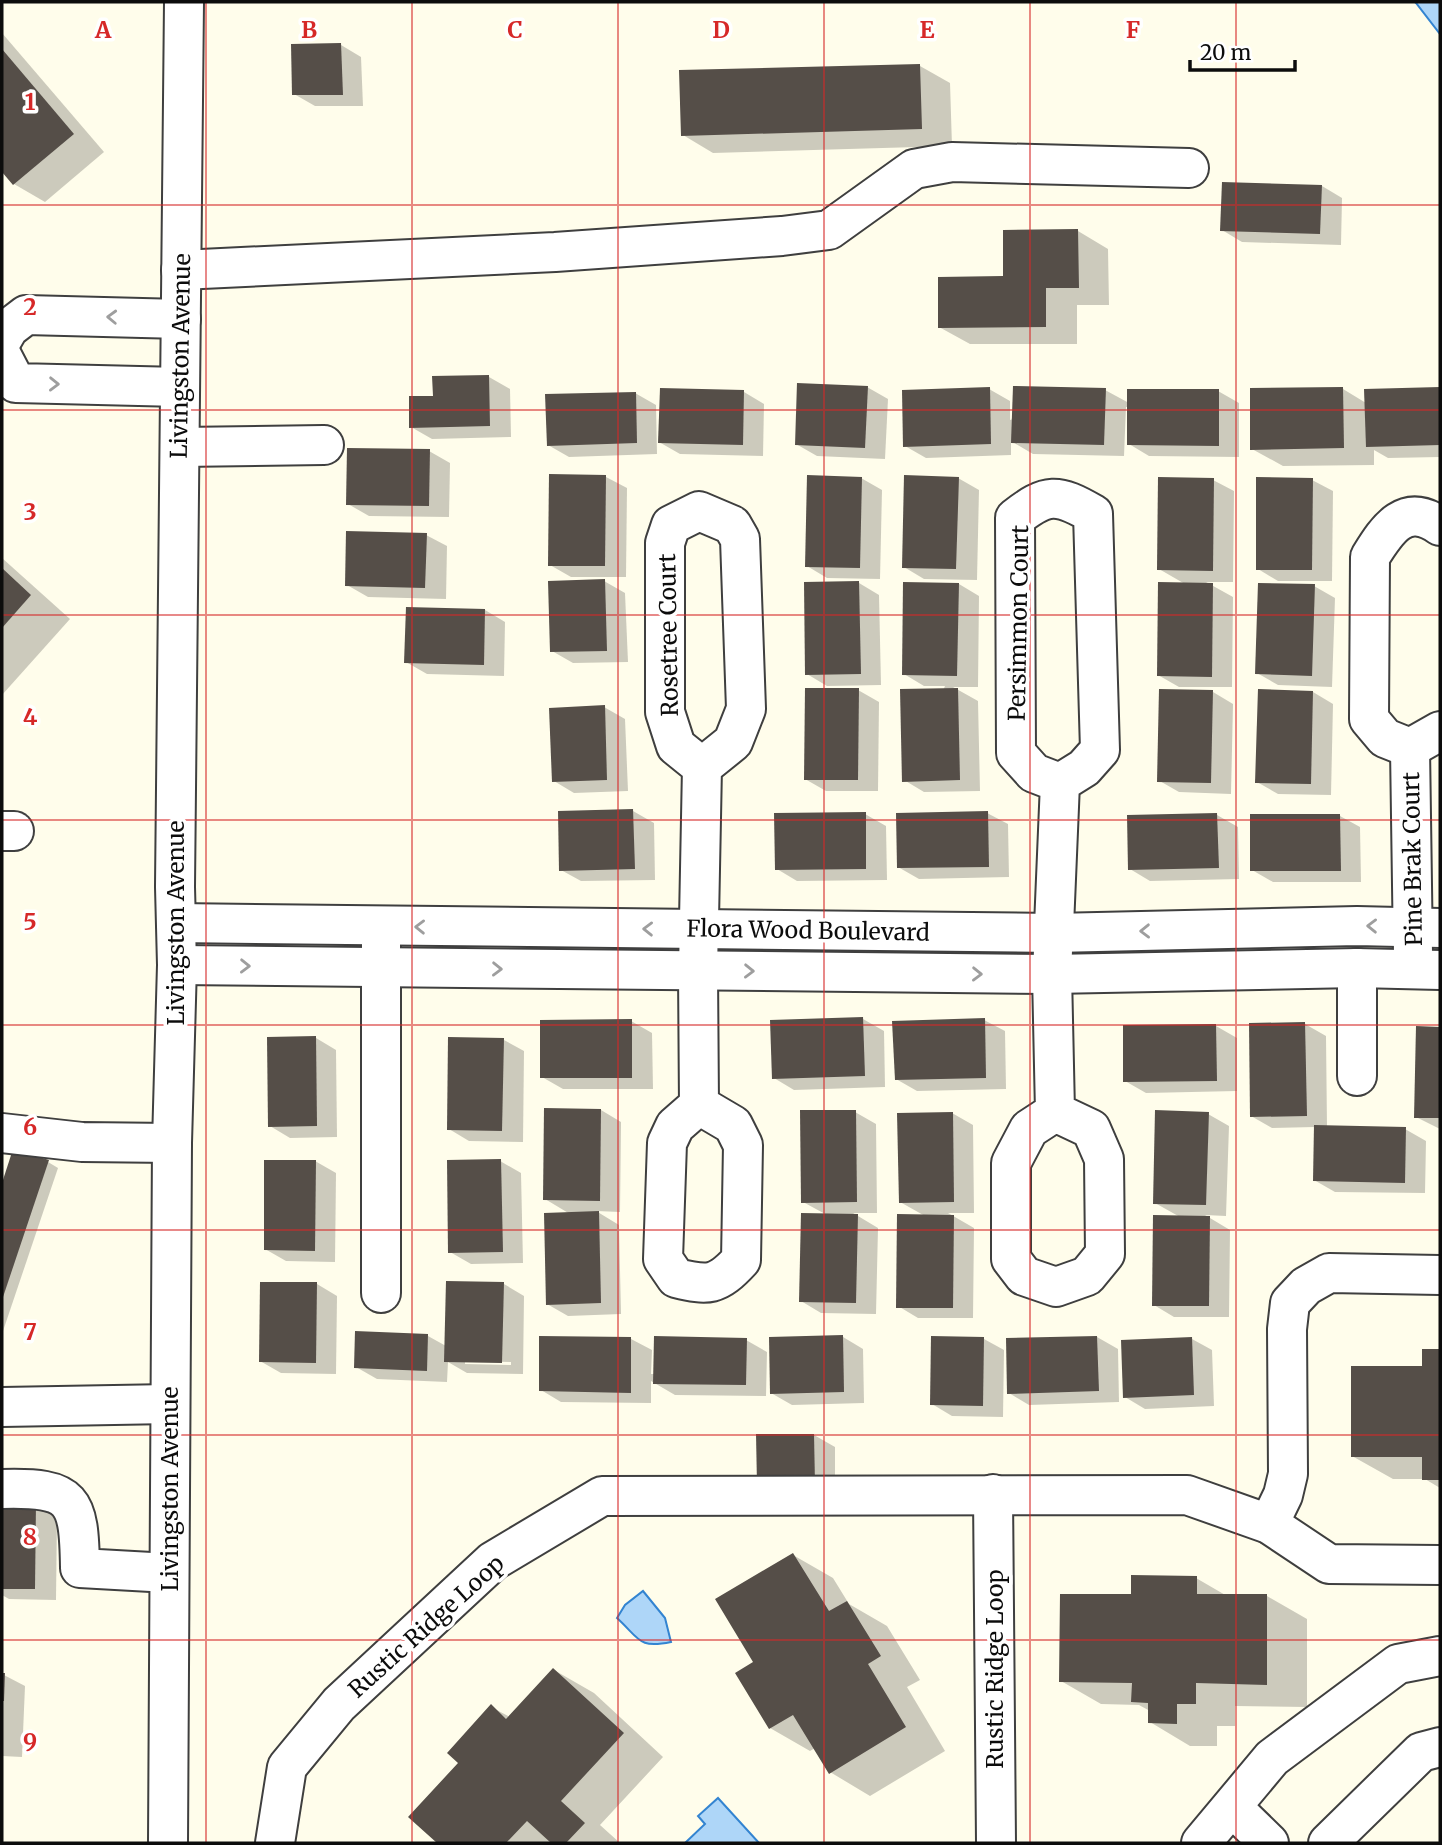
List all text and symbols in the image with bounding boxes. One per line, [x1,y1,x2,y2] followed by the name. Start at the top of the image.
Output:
[94,15,112,44] text: A
[301,15,317,44] text: B
[507,15,523,44] text: C
[712,15,730,44] text: D
[919,15,935,44] text: E
[1126,15,1140,44] text: F
[1190,28,1295,72] scale bar
[1200,39,1252,66] text: 20 m
[25,87,36,116] text: 1
[164,253,196,459] street label: Livingston Avenue
[23,292,37,321] text: 2
[107,309,117,325] one-way arrow
[48,376,59,391] one-way arrow
[23,497,37,526] text: 3
[1002,525,1034,721] street label: Persimmon Court
[652,553,684,717] street label: Rosetree Court
[23,702,38,731] text: 4
[1396,772,1428,946] street label: Pine Brak Court
[161,820,190,1026] street label: Livingston Avenue
[23,907,37,936] text: 5
[686,913,930,947] street label: Flora Wood Boulevard
[414,919,425,935] one-way arrow
[1366,919,1377,934] one-way arrow
[642,921,652,937] one-way arrow
[1139,923,1149,939] one-way arrow
[240,958,251,974] one-way arrow
[492,961,503,977] one-way arrow
[744,964,755,979] one-way arrow
[972,966,982,982] one-way arrow
[23,1112,37,1141] text: 6
[23,1317,37,1346] text: 7
[155,1386,184,1592] street label: Livingston Avenue
[23,1522,37,1551] text: 8
[342,1549,510,1703] street label: Rustic Ridge Loop
[980,1569,1009,1769] street label: Rustic Ridge Loop
[23,1727,37,1756] text: 9

